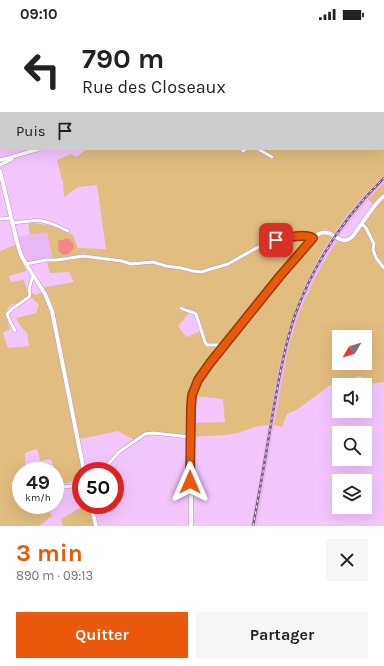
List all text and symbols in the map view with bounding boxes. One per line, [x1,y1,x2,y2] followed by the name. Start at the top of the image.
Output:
[20,5,58,23] text: 09:10
[82,42,164,75] text: 790 m
[16,44,68,96] icon: left
[82,76,226,98] text: Rue des Closeaux
[54,120,76,142] icon: arrive
[16,122,46,140] text: Puis
[259,223,293,257] pin
[265,229,287,251] icon: arrive
[332,330,372,370] north arrow
[332,330,372,514] map controls
[332,378,372,418] button: sound
[332,426,372,466] button: search
[169,461,211,503] position arrow
[72,462,124,514] speed limit sign: 50
[26,471,50,494] text: 49
[332,474,372,514] button: layers
[25,492,51,504] text: km/h
[16,539,83,567] text: 3 min
[326,539,368,581] button: close
[16,568,93,583] text: 890 m · 09:13
[16,612,188,658] button: Quitter
[196,612,368,658] button: Partager

